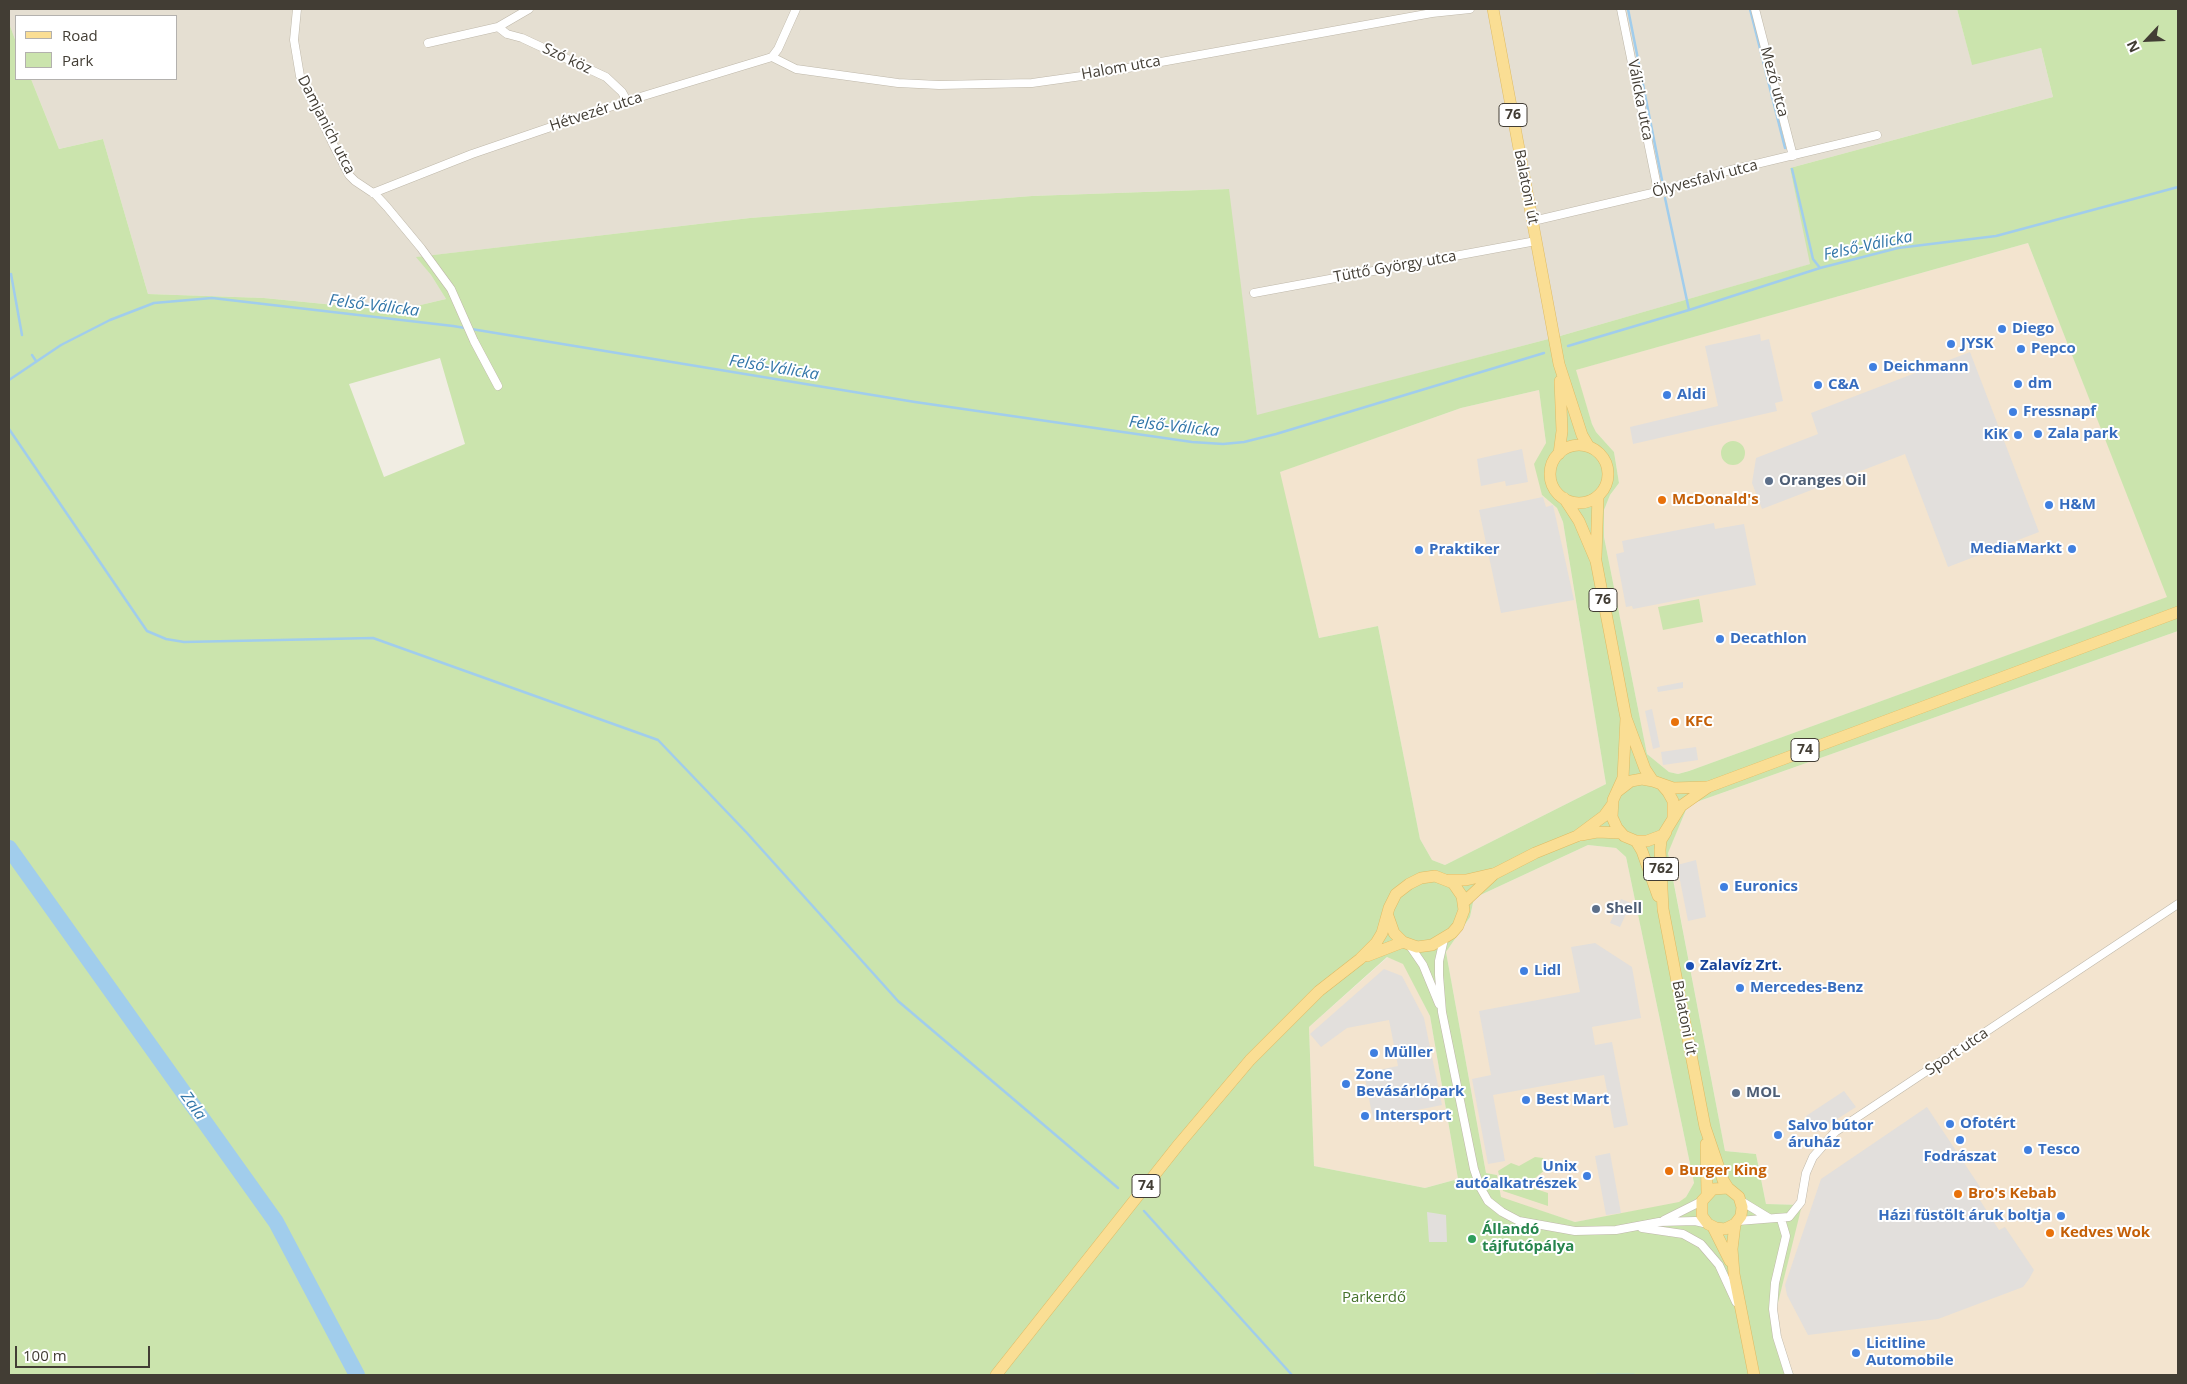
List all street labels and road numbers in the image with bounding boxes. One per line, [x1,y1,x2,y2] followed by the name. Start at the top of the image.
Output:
[540,40,594,78] street label: Szó köz
[1756,45,1792,119] street label: Mező utca
[1080,52,1162,84] street label: Halom utca
[1623,58,1657,142] street label: Válicka utca
[293,73,359,177] street label: Damjanich utca
[547,89,645,135] street label: Hétvezér utca
[1499,104,1527,126] road number: 76
[1510,148,1542,226] street label: Balatoni út
[1650,156,1760,202] street label: Ölyvesfalvi utca
[1332,247,1458,287] street label: Tüttő György utca
[1589,588,1617,612] road number: 76
[1791,738,1819,762] road number: 74
[1644,858,1678,881] road number: 762
[1668,979,1700,1057] street label: Balatoni út
[1922,1024,1992,1080] street label: Sport utca
[1132,1174,1160,1198] road number: 74

